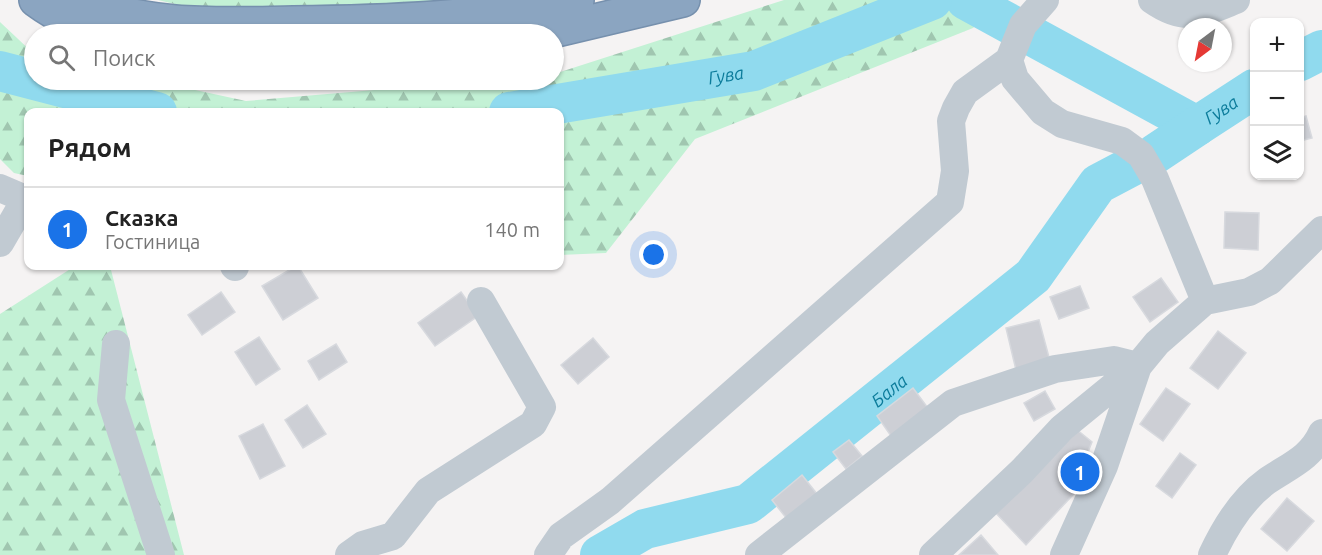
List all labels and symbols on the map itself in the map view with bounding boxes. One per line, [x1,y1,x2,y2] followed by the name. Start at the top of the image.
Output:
[1178,18,1232,72] north arrow
[706,62,745,88] water label: Гува
[1200,91,1241,128] water label: Гува
[639,240,668,269] your location
[867,370,911,410] water label: Бала
[1060,450,1100,494] pin: 1

